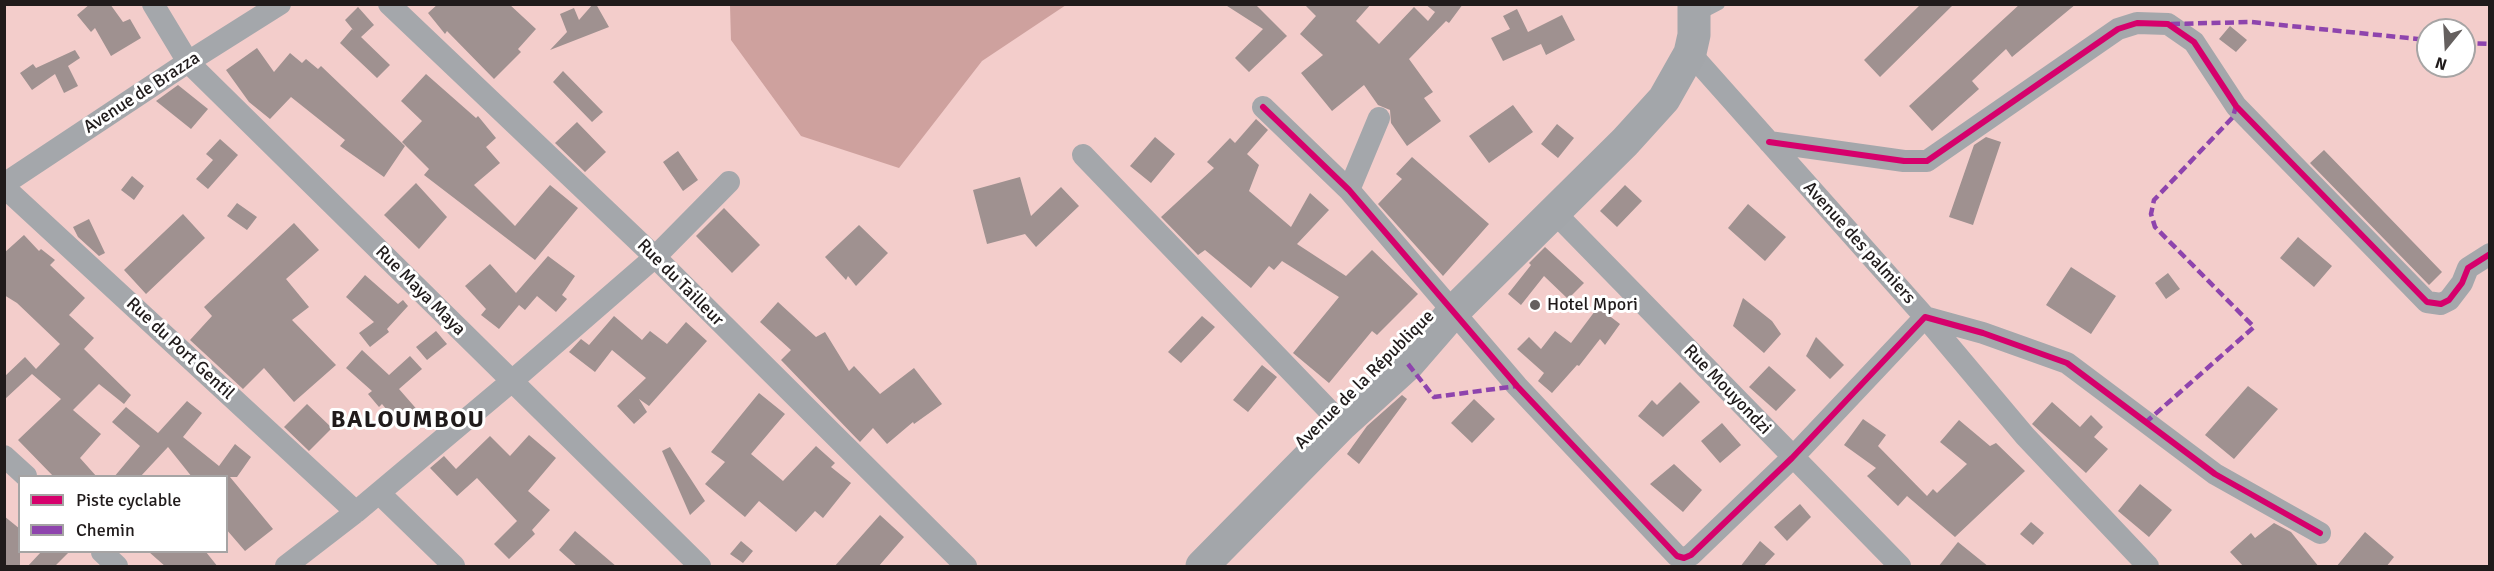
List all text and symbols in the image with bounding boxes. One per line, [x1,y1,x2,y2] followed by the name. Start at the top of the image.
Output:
[2416,18,2476,78] north arrow
[80,47,204,139] street label: Avenue de Brazza
[2433,52,2449,74] text: N
[1798,177,1920,309] street label: Avenue des palmiers
[632,235,728,331] street label: Rue du Tailleur
[370,241,470,341] street label: Rue Maya Maya
[121,293,239,405] street label: Rue du Port Gentil
[1547,294,1638,316] place label: Hotel Mpori
[1528,298,1542,312] marker: Hotel Mpori
[1291,306,1439,454] street label: Avenue de la République
[1679,341,1775,439] street label: Rue Mouyondzi
[331,407,485,435] district label: BALOUMBOU
[18,475,228,553] legend
[76,489,181,511] text: Piste cyclable
[76,519,135,541] text: Chemin

